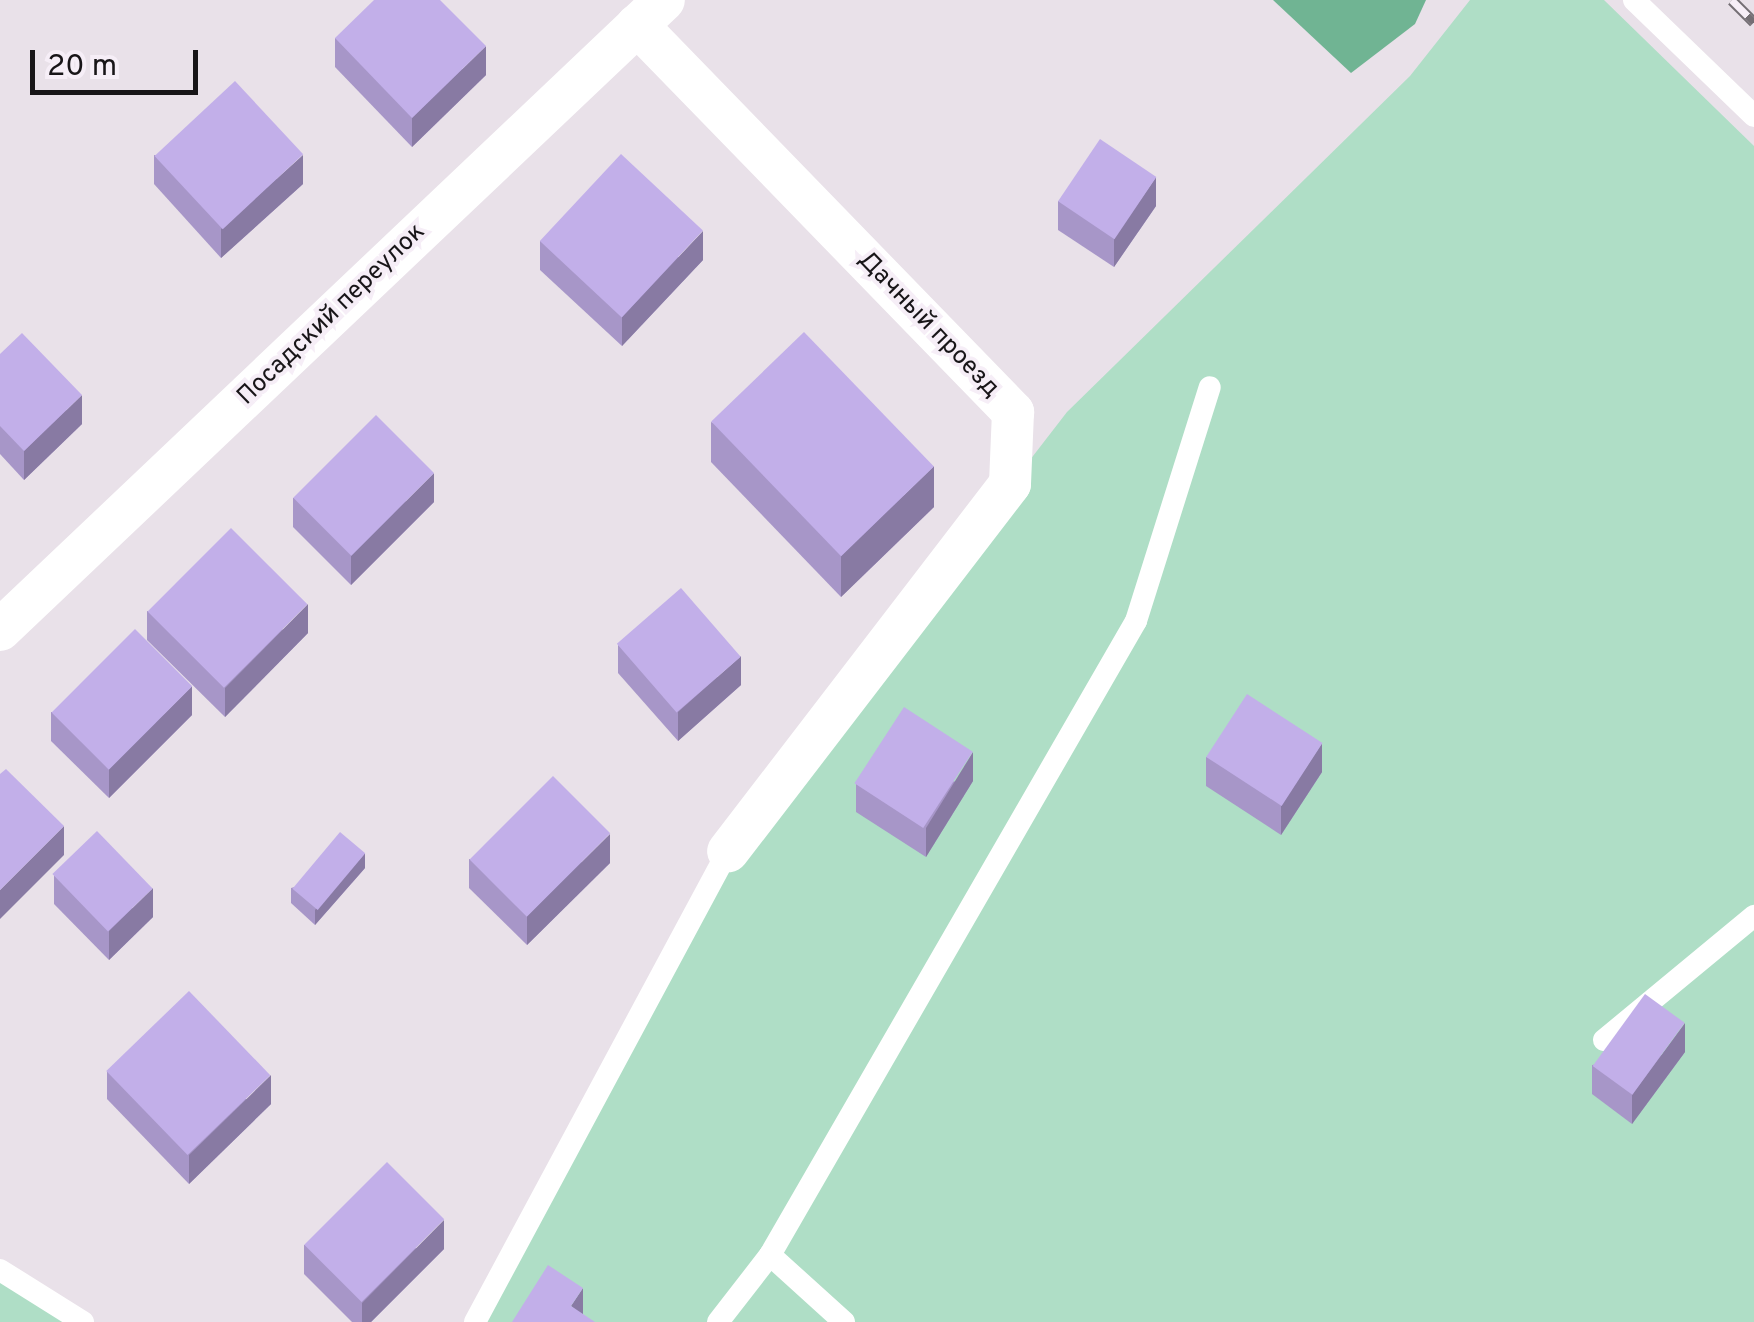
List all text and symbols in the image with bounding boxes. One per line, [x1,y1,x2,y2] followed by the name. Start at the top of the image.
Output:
[35,30,202,92] scale bar
[47,49,117,86] text: 20 m
[232,218,432,412] street label: Посадский переулок
[851,246,1005,404] street label: Дачный проезд

